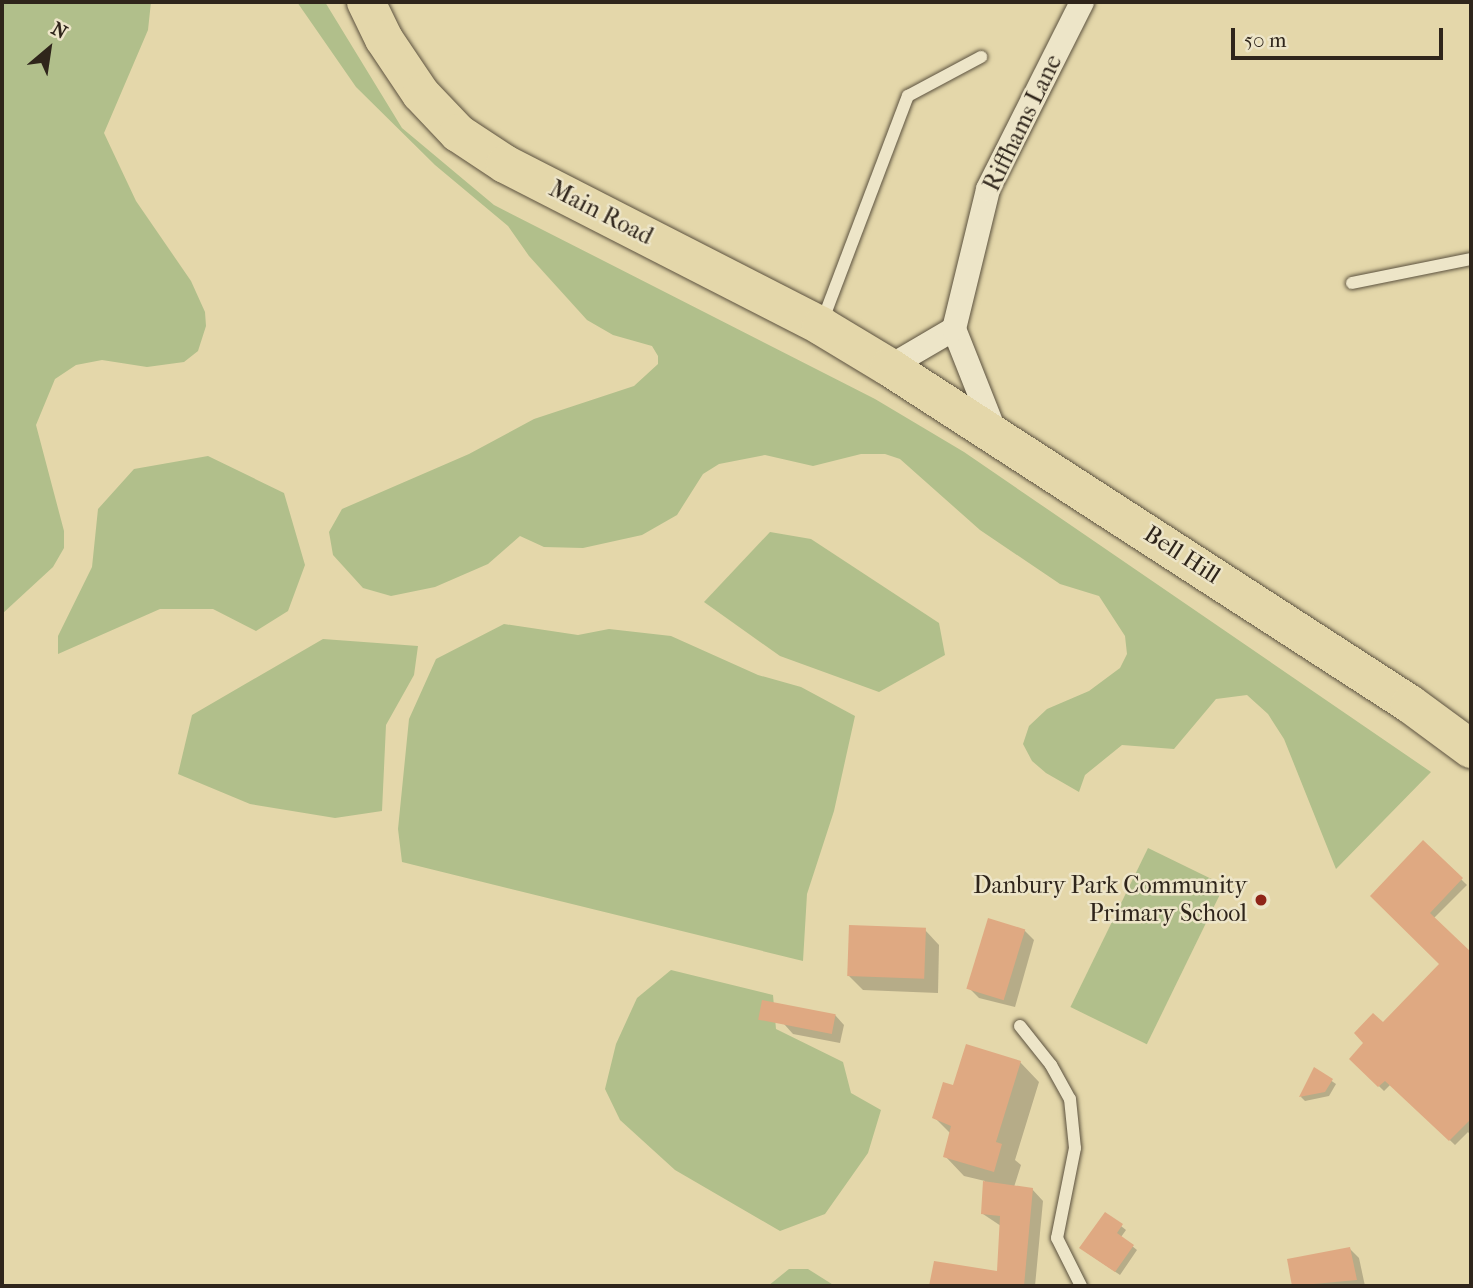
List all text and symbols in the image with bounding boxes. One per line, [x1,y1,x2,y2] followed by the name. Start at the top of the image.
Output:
[14,14,84,84] north arrow
[1235,14,1447,58] scale bar
[48,18,71,44] text: N
[1244,28,1287,52] text: 50 m
[978,50,1068,196] street label: Riffhams Lane
[544,175,658,251] street label: Main Road
[1138,520,1226,590] street label: Bell Hill
[973,872,1247,928] place label: Danbury Park Community Primary School
[1253,892,1269,908] marker: Danbury Park Community Primary School

